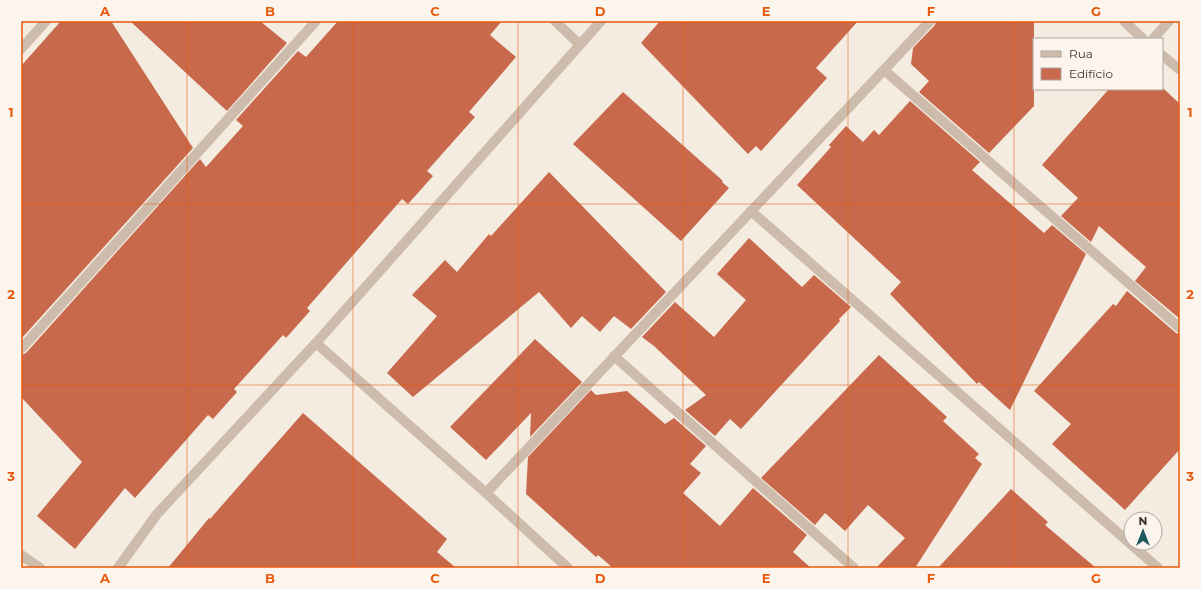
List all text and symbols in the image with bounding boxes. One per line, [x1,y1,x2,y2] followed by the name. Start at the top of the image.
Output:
[99,3,111,19] text: A
[265,3,275,19] text: B
[430,3,440,19] text: C
[595,3,606,19] text: D
[762,3,771,19] text: E
[927,3,935,19] text: F
[1091,3,1101,19] text: G
[1033,38,1163,90] legend
[1069,46,1093,61] text: Rua
[1069,66,1113,81] text: Edifício
[8,104,14,120] text: 1
[1187,104,1193,120] text: 1
[7,286,15,302] text: 2
[1186,286,1194,302] text: 2
[6,468,15,484] text: 3
[1185,468,1194,484] text: 3
[1123,511,1163,551] north arrow
[1139,514,1147,528] text: N
[99,570,111,586] text: A
[265,570,275,586] text: B
[430,570,440,586] text: C
[595,570,606,586] text: D
[762,570,771,586] text: E
[927,570,935,586] text: F
[1091,570,1101,586] text: G

